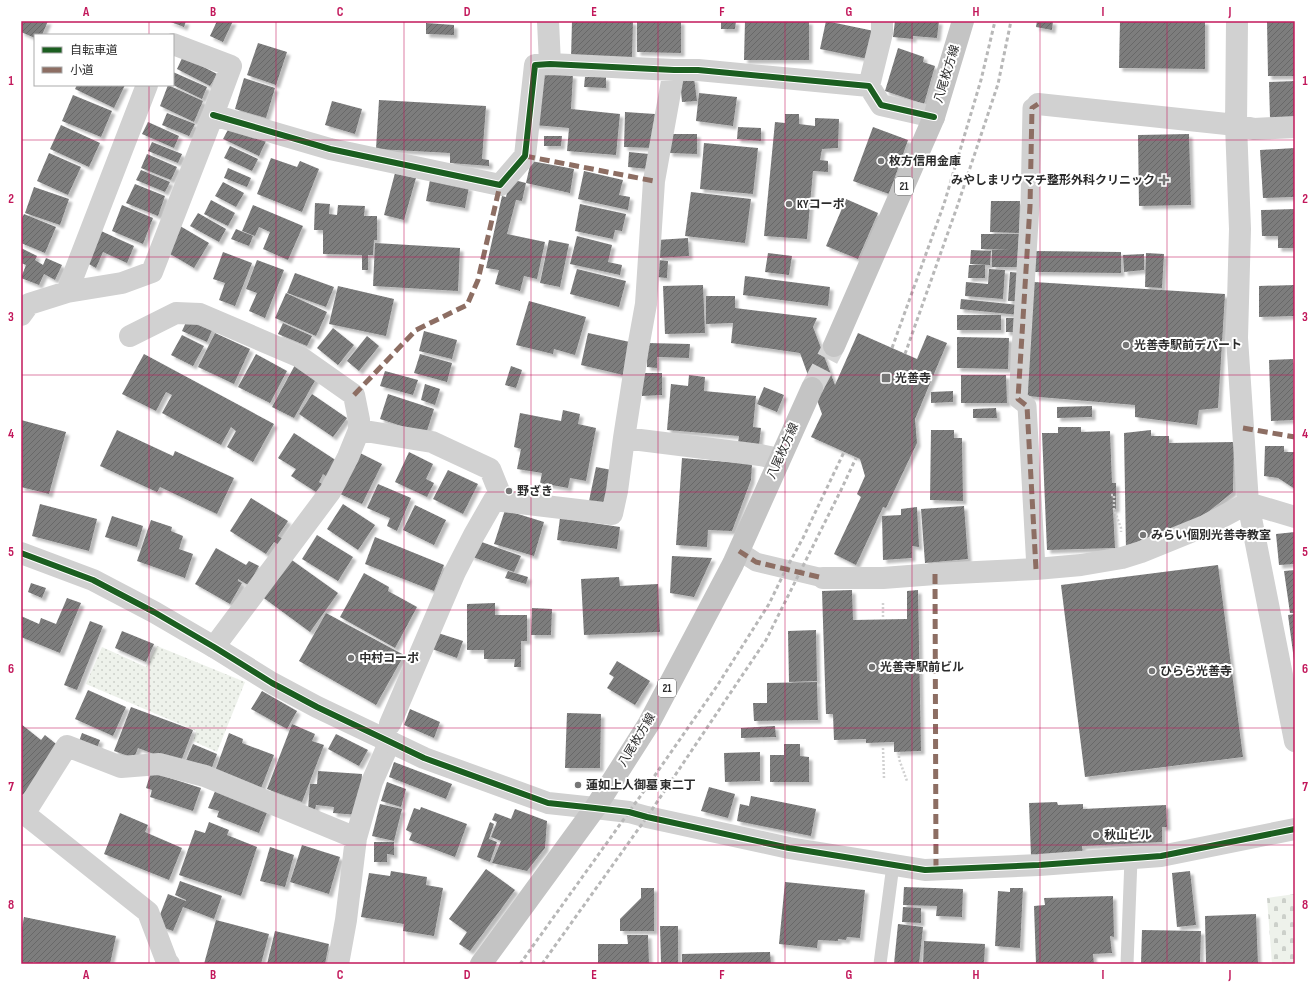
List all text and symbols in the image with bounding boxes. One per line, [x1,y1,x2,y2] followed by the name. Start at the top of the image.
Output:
[82,4,90,20] text: A
[210,4,216,20] text: B
[337,4,344,20] text: C
[464,4,471,20] text: D
[591,4,597,20] text: E
[719,4,725,20] text: F
[846,4,853,20] text: G
[973,4,980,20] text: H
[1102,4,1105,20] text: I
[1228,4,1232,20] text: J
[34,34,174,86] legend
[70,43,118,58] text: 自転車道
[931,43,963,105] street label: 八尾枚方線
[70,63,94,78] text: 小道
[8,73,14,89] text: 1
[1302,73,1308,89] text: 1
[889,154,961,169] place label: 枚方信用金庫
[876,156,886,166] marker: 枚方信用金庫
[951,173,1155,188] place label: みやしまリウマチ整形外科クリニック
[1158,174,1170,186] marker: みやしまリウマチ整形外科クリニック
[895,177,913,195] road number: 21
[8,191,14,207] text: 2
[1302,191,1308,207] text: 2
[797,197,844,212] place label: KYコーポ
[784,199,794,209] marker: KYコーポ
[8,309,14,325] text: 3
[1302,309,1308,325] text: 3
[1134,338,1242,353] place label: 光善寺駅前デパート
[1121,340,1131,350] marker: 光善寺駅前デパート
[895,371,931,386] place label: 光善寺
[880,372,892,384] marker: 光善寺
[764,421,802,481] street label: 八尾枚方線
[8,426,14,442] text: 4
[1302,426,1308,442] text: 4
[517,484,553,499] place label: 野ざき
[504,486,514,496] marker: 野ざき
[1151,528,1271,543] place label: みらい個別光善寺教室
[1138,530,1148,540] marker: みらい個別光善寺教室
[8,544,14,560] text: 5
[1302,544,1308,560] text: 5
[359,651,419,666] place label: 中村コーポ
[346,653,356,663] marker: 中村コーポ
[880,660,964,675] place label: 光善寺駅前ビル
[8,661,14,677] text: 6
[1302,661,1308,677] text: 6
[867,662,877,672] marker: 光善寺駅前ビル
[1160,664,1232,679] place label: ひらら光善寺
[1147,666,1157,676] marker: ひらら光善寺
[658,679,676,697] road number: 21
[615,710,659,770] street label: 八尾枚方線
[586,778,696,793] place label: 蓮如上人御墓 東二丁
[8,779,14,795] text: 7
[1302,779,1308,795] text: 7
[573,780,583,790] marker: 蓮如上人御墓 東二丁
[1104,828,1152,843] place label: 秋山ビル
[1091,830,1101,840] marker: 秋山ビル
[8,897,14,913] text: 8
[1302,897,1308,913] text: 8
[82,967,90,983] text: A
[210,967,216,983] text: B
[337,967,344,983] text: C
[464,967,471,983] text: D
[591,967,597,983] text: E
[719,967,725,983] text: F
[846,967,853,983] text: G
[973,967,980,983] text: H
[1102,967,1105,983] text: I
[1228,967,1232,983] text: J

